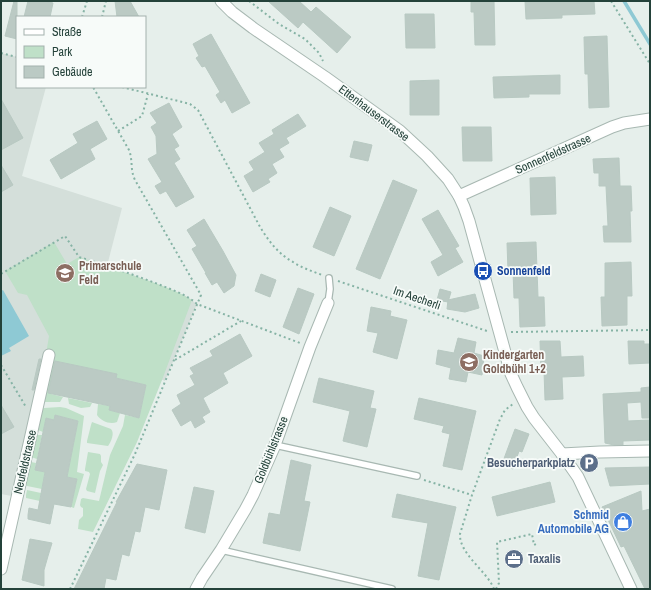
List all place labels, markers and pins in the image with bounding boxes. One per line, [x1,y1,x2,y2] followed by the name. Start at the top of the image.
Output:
[79,258,142,288] place label: Primarschule Feld
[472,260,494,282] bus stop icon: Sonnenfeld
[54,262,76,284] school or university icon: Primarschule Feld
[497,263,551,279] place label: Sonnenfeld
[483,347,546,377] place label: Kindergarten Goldbühl 1+2
[458,351,480,373] school or university icon: Kindergarten Goldbühl 1+2
[578,452,600,474] parking icon: Besucherparkplatz
[487,455,575,471] place label: Besucherparkplatz
[538,507,609,537] place label: Schmid Automobile AG
[612,511,634,533] shop icon: Schmid Automobile AG
[503,548,525,570] office icon: Taxalis
[528,551,561,567] place label: Taxalis

